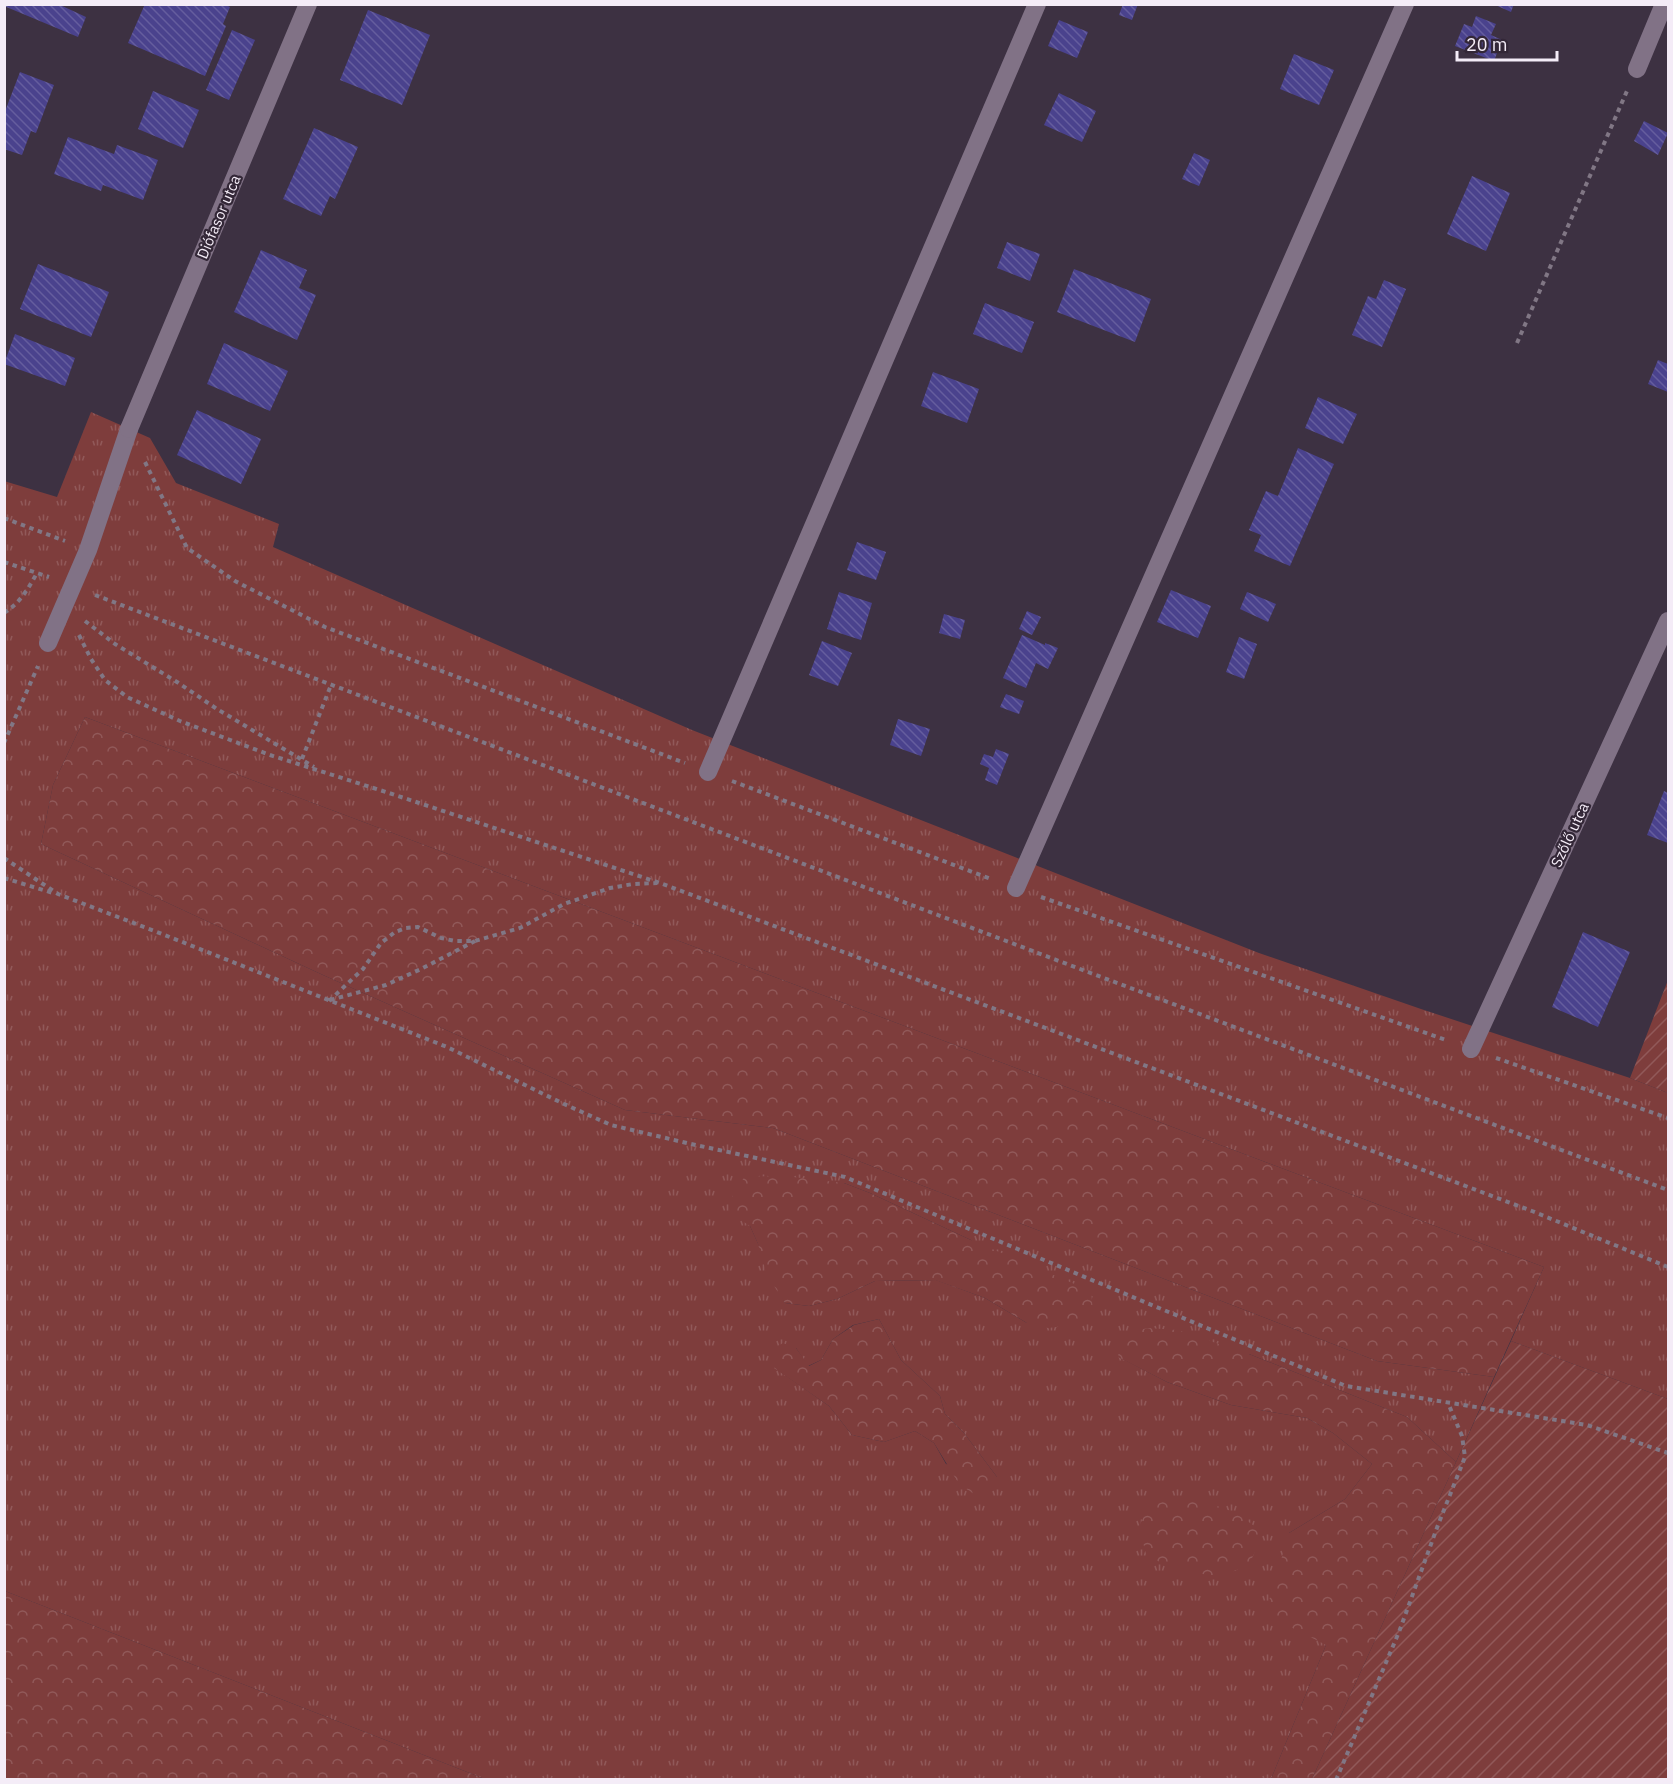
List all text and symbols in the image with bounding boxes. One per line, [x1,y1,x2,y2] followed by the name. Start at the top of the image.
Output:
[1457,24,1558,62] scale bar
[1466,33,1508,56] text: 20 m
[192,172,245,261] street label: Diófasor utca
[1546,799,1593,870] street label: Szőlő utca

